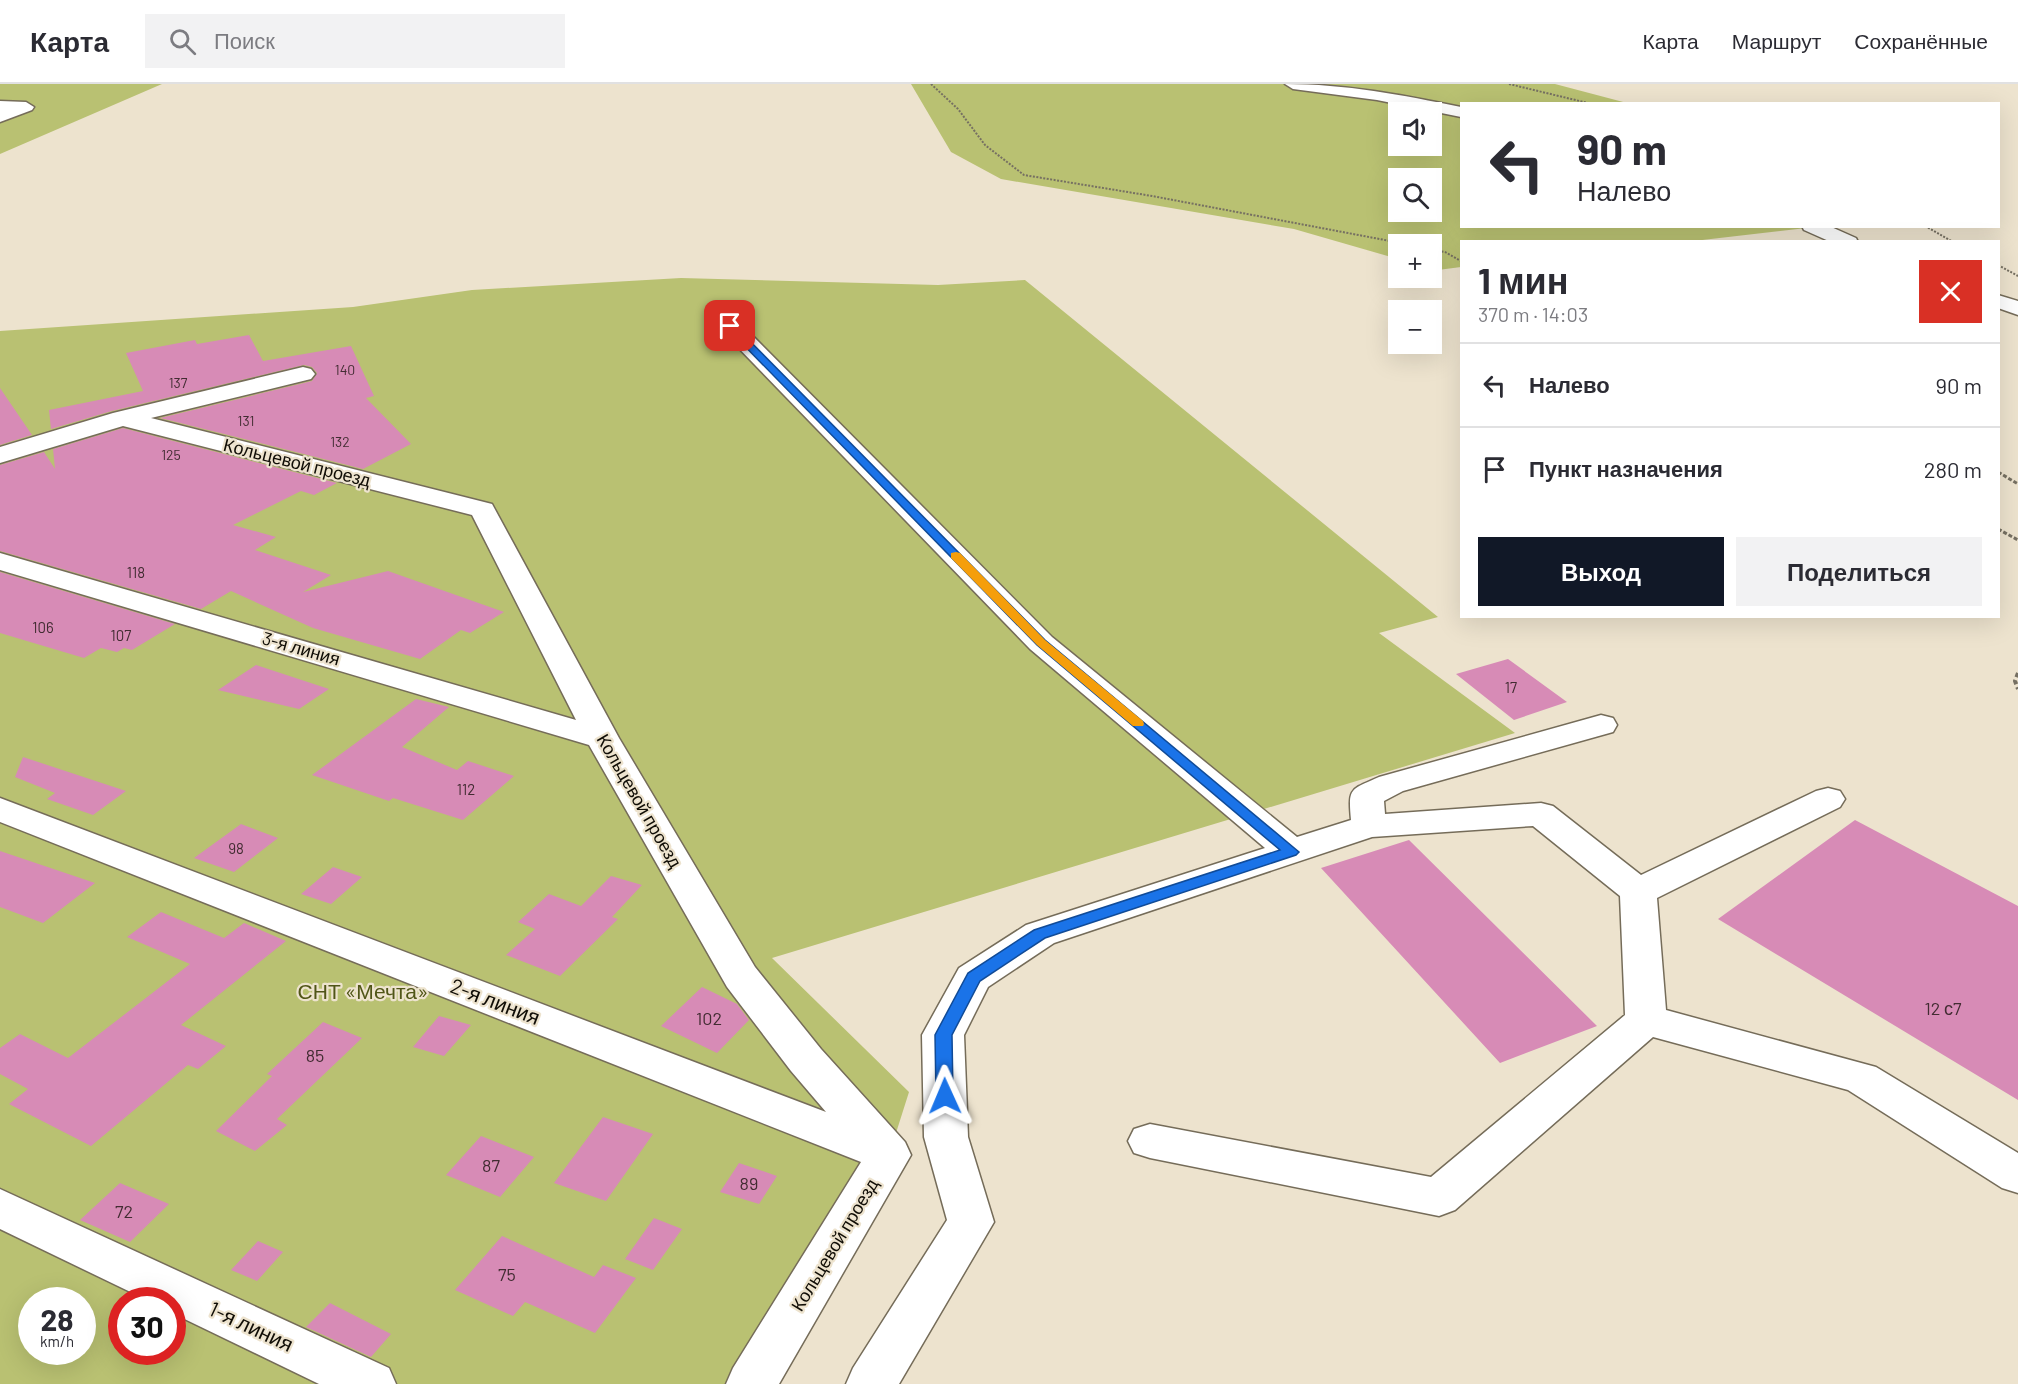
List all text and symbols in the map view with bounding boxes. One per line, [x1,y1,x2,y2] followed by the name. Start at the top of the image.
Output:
[145,14,565,68] search box
[30,24,109,58] text: Карта
[166,25,199,58] icon: search
[214,27,275,53] text: Поиск
[1643,28,1699,53] text: Карта
[1732,28,1821,53] text: Маршрут
[1854,28,1988,53] text: Сохранённые
[1388,102,1442,354] map controls
[1388,102,1442,156] button: sound
[1577,123,1667,173] text: 90 m
[1478,126,1556,204] icon: left
[1388,168,1442,222] button: search
[1577,174,1671,206] text: Налево
[1388,234,1442,288] button: +
[1478,258,1568,301] text: 1 мин
[1919,260,1982,323] button: close
[704,300,755,351] pin
[1388,300,1442,354] button: −
[1478,302,1588,326] text: 370 m · 14:03
[713,309,746,342] icon: arrive
[335,361,355,378] house number: 140
[1478,369,1511,402] icon: left
[1529,371,1610,397] text: Налево
[1936,372,1982,398] text: 90 m
[169,374,188,391] house number: 137
[238,412,254,429] house number: 131
[221,433,374,491] street label: Кольцевой проезд
[330,433,350,450] house number: 132
[161,446,181,463] house number: 125
[1478,453,1511,486] icon: arrive
[1529,455,1723,481] text: Пункт назначения
[1924,456,1982,482] text: 280 m
[1478,537,1724,606] button: Выход
[1736,537,1982,606] button: Поделиться
[127,563,145,581] house number: 118
[32,618,54,636] house number: 106
[111,626,131,644] house number: 107
[260,626,343,670] street label: 3-я линия
[1505,678,1517,696] house number: 17
[593,730,687,872] street label: Кольцевой проезд
[457,780,475,798] house number: 112
[228,839,244,857] house number: 98
[447,972,544,1029] street label: 2-я линия
[298,978,428,1003] park label: СНТ «Мечта»
[1924,997,1962,1019] house number: 12 с7
[696,1007,722,1029] house number: 102
[306,1044,324,1066] house number: 85
[913,1064,977,1128] position arrow
[482,1154,500,1176] house number: 87
[740,1172,758,1194] house number: 89
[786,1174,883,1315] street label: Кольцевой проезд
[115,1200,133,1222] house number: 72
[498,1263,516,1285] house number: 75
[108,1287,186,1365] speed limit sign: 30
[206,1295,298,1356] street label: 1-я линия
[40,1301,74,1337] text: 28
[40,1332,74,1350] text: km/h

